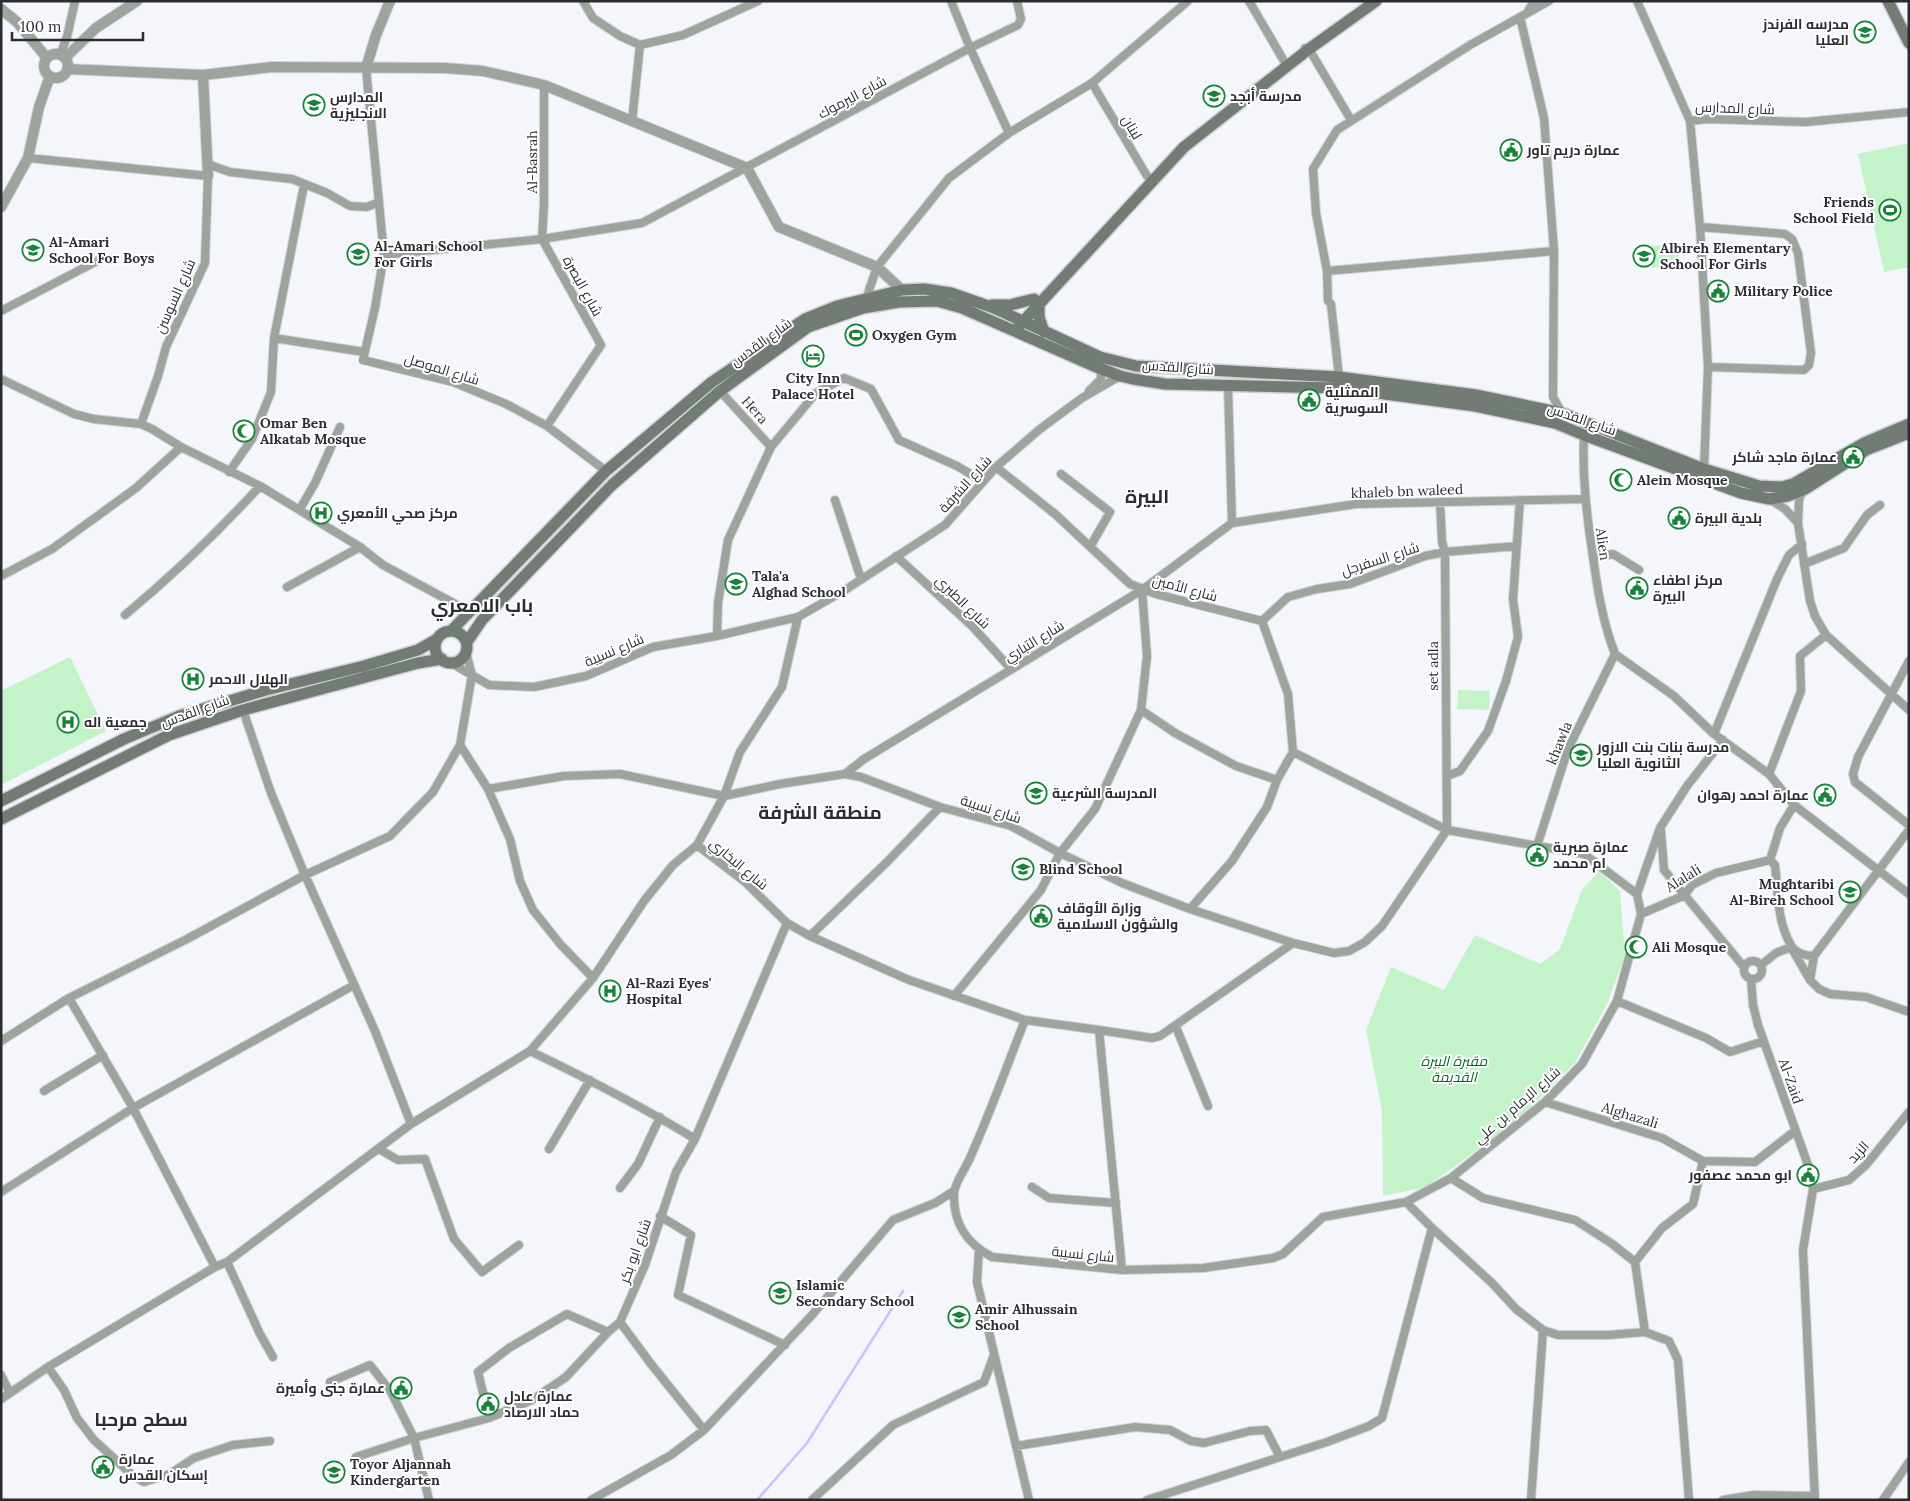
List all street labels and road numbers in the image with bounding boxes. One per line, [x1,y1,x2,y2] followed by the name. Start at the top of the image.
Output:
[815,71,889,123] street label: شارع اليرموك
[1695,98,1775,118] street label: شارع المدارس
[1118,111,1146,143] street label: لبنان
[523,130,541,195] street label: Al-Basrah
[559,253,607,319] street label: شارع البصرة
[151,256,199,336] street label: شارع السوسن
[727,314,795,370] street label: شارع القدس
[402,349,482,389] street label: شارع الموصل
[1142,356,1214,378] street label: شارع القدس
[738,392,772,428] street label: Hera
[1545,399,1619,439] street label: شارع القدس
[935,452,995,516] street label: شارع الشرفة
[1351,480,1463,502] street label: khaleb bn waleed
[1592,526,1614,562] street label: Alien
[1339,538,1421,580] street label: شارع السفرجل
[930,571,994,635] street label: شارع الطبري
[1151,571,1219,605] street label: شارع الأمين
[1001,616,1069,669] street label: شارع التباري
[582,629,646,671] street label: شارع نسيبة
[1424,641,1442,691] street label: set adla
[158,690,232,732] street label: شارع القدس
[1542,719,1576,767] street label: khawla
[958,791,1024,827] street label: شارع نسيبة
[704,834,772,896] street label: شارع البخاري
[1661,860,1704,896] street label: Alalali
[1775,1055,1807,1106] street label: Al-Zaid
[1470,1062,1566,1150] street label: شارع الإمام بن علي
[1598,1098,1661,1132] street label: Alghazali
[1843,1137,1873,1167] street label: الزيد
[615,1216,655,1287] street label: شارع ابو بكر
[1051,1242,1115,1266] street label: شارع نسيبة

